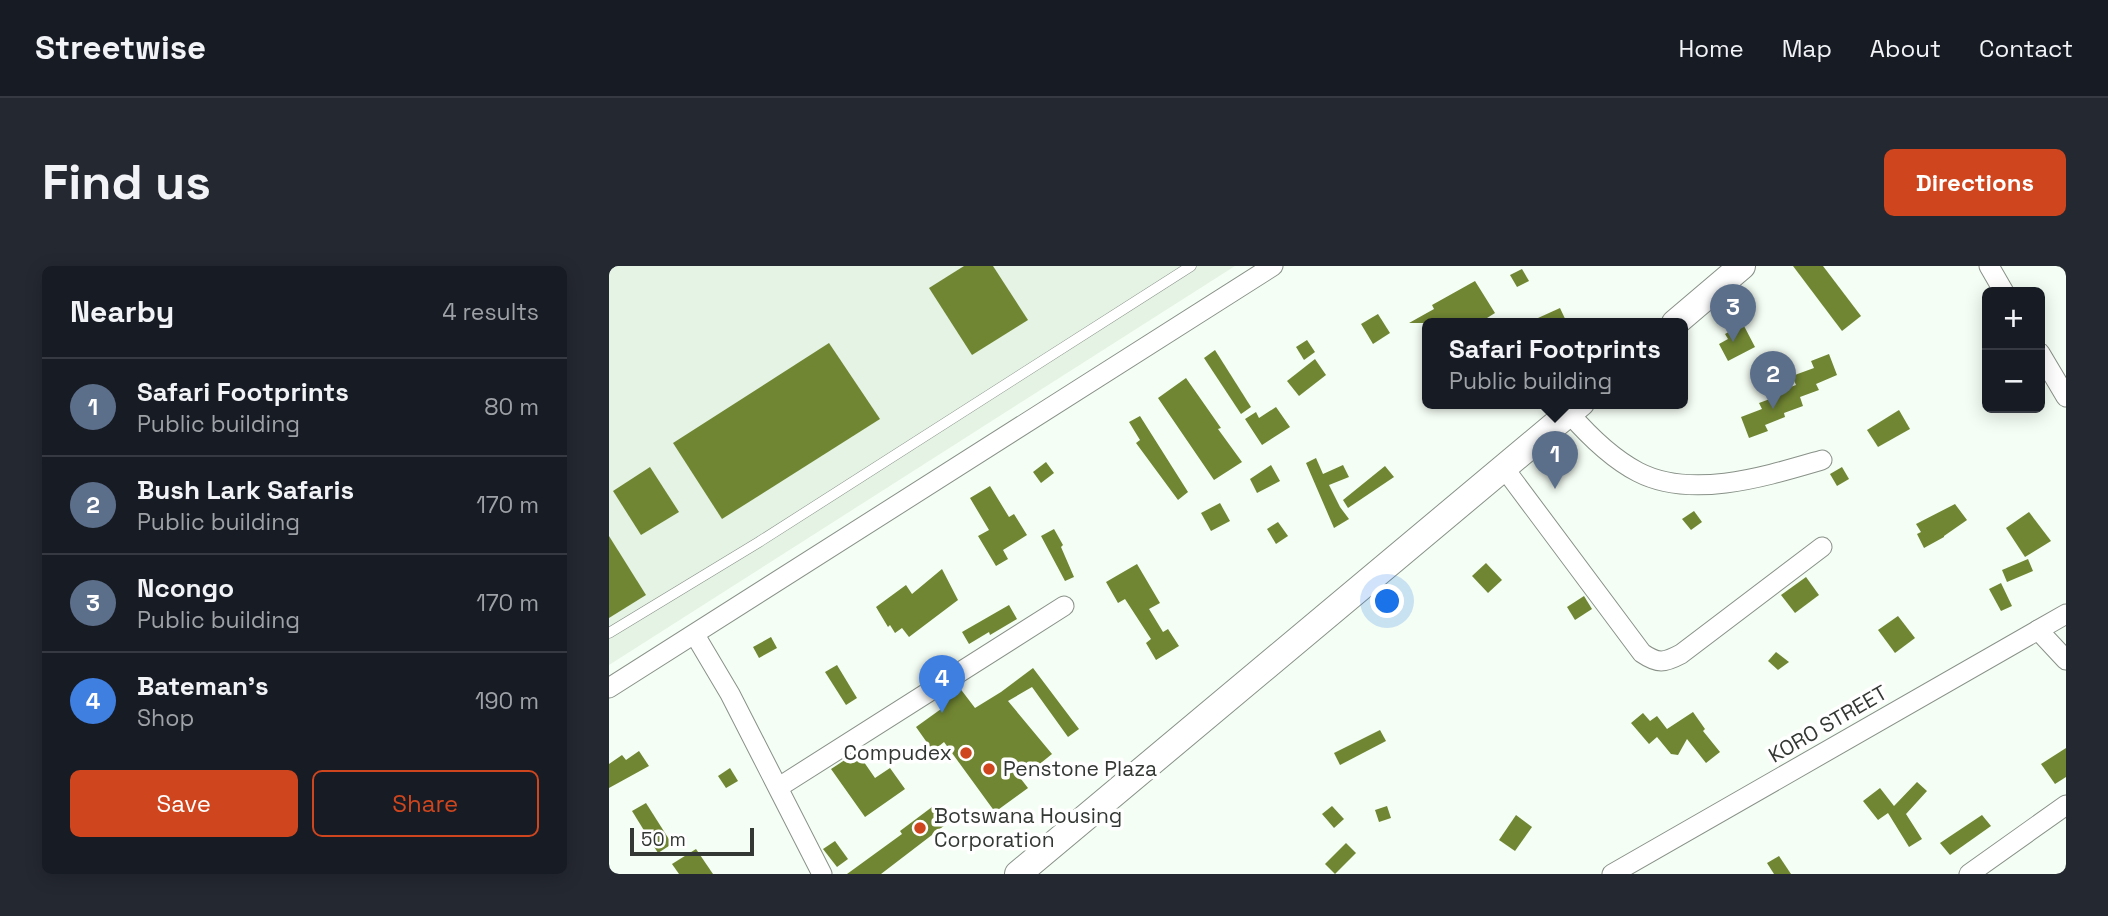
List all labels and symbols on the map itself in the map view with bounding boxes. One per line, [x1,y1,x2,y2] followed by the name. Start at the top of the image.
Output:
[1710,284,1756,342] pin: 3
[1750,351,1796,409] pin: 2
[1532,431,1578,489] pin: 1
[1370,584,1404,618] your location
[919,655,965,713] pin: 4
[1764,679,1892,768] street label: KORO STREET
[843,739,952,766] place label: Compudex
[958,745,974,761] marker: Compudex
[1003,755,1157,782] place label: Penstone Plaza
[981,761,997,777] marker: Penstone Plaza
[934,802,1122,853] place label: Botswana Housing Corporation
[912,820,928,836] marker: Botswana Housing Corporation
[630,825,754,857] scale bar

